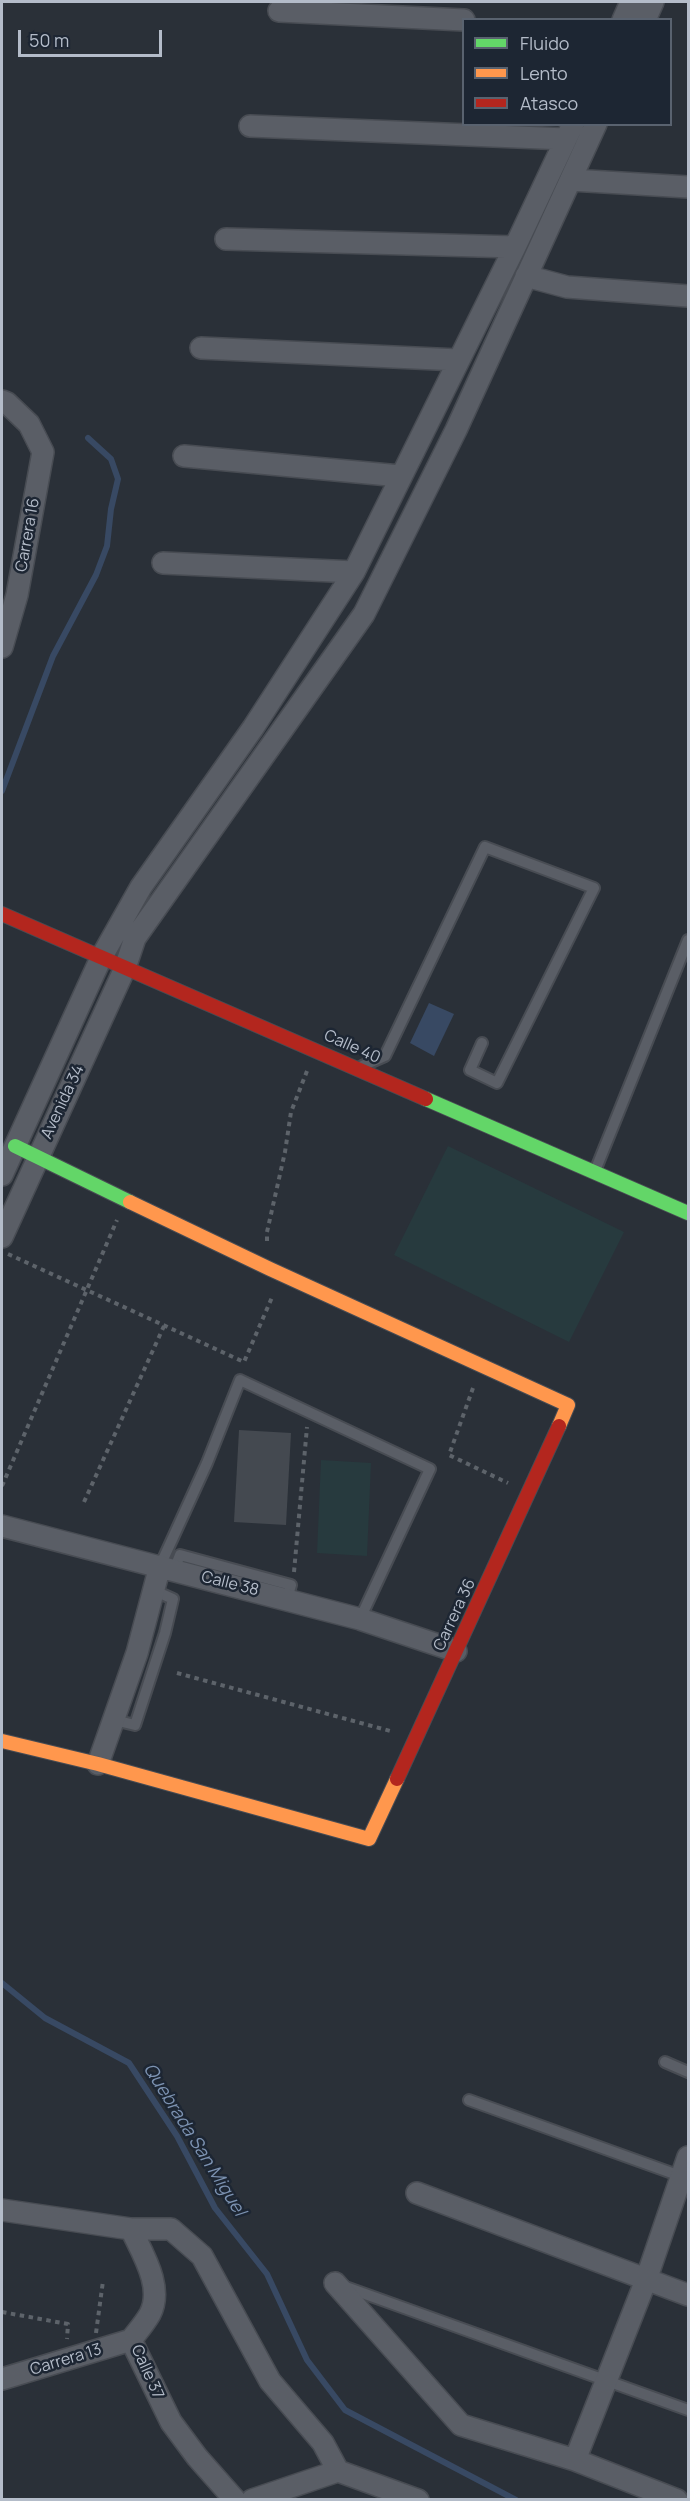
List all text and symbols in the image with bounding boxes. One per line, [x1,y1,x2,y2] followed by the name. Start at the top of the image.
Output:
[21,18,165,56] scale bar
[462,18,672,126] legend
[29,28,69,52] text: 50 m
[520,31,569,55] text: Fluido
[520,61,568,85] text: Lento
[520,91,578,115] text: Atasco
[12,497,44,573] street label: Carrera 16
[321,1026,383,1068] street label: Calle 40
[37,1062,89,1142] street label: Avenida 34
[199,1568,261,1600] street label: Calle 38
[430,1576,480,1654] street label: Carrera 36
[138,2060,250,2220] water label: Quebrada San Miguel
[28,2340,104,2380] street label: Carrera 13
[127,2342,167,2402] street label: Calle 37

